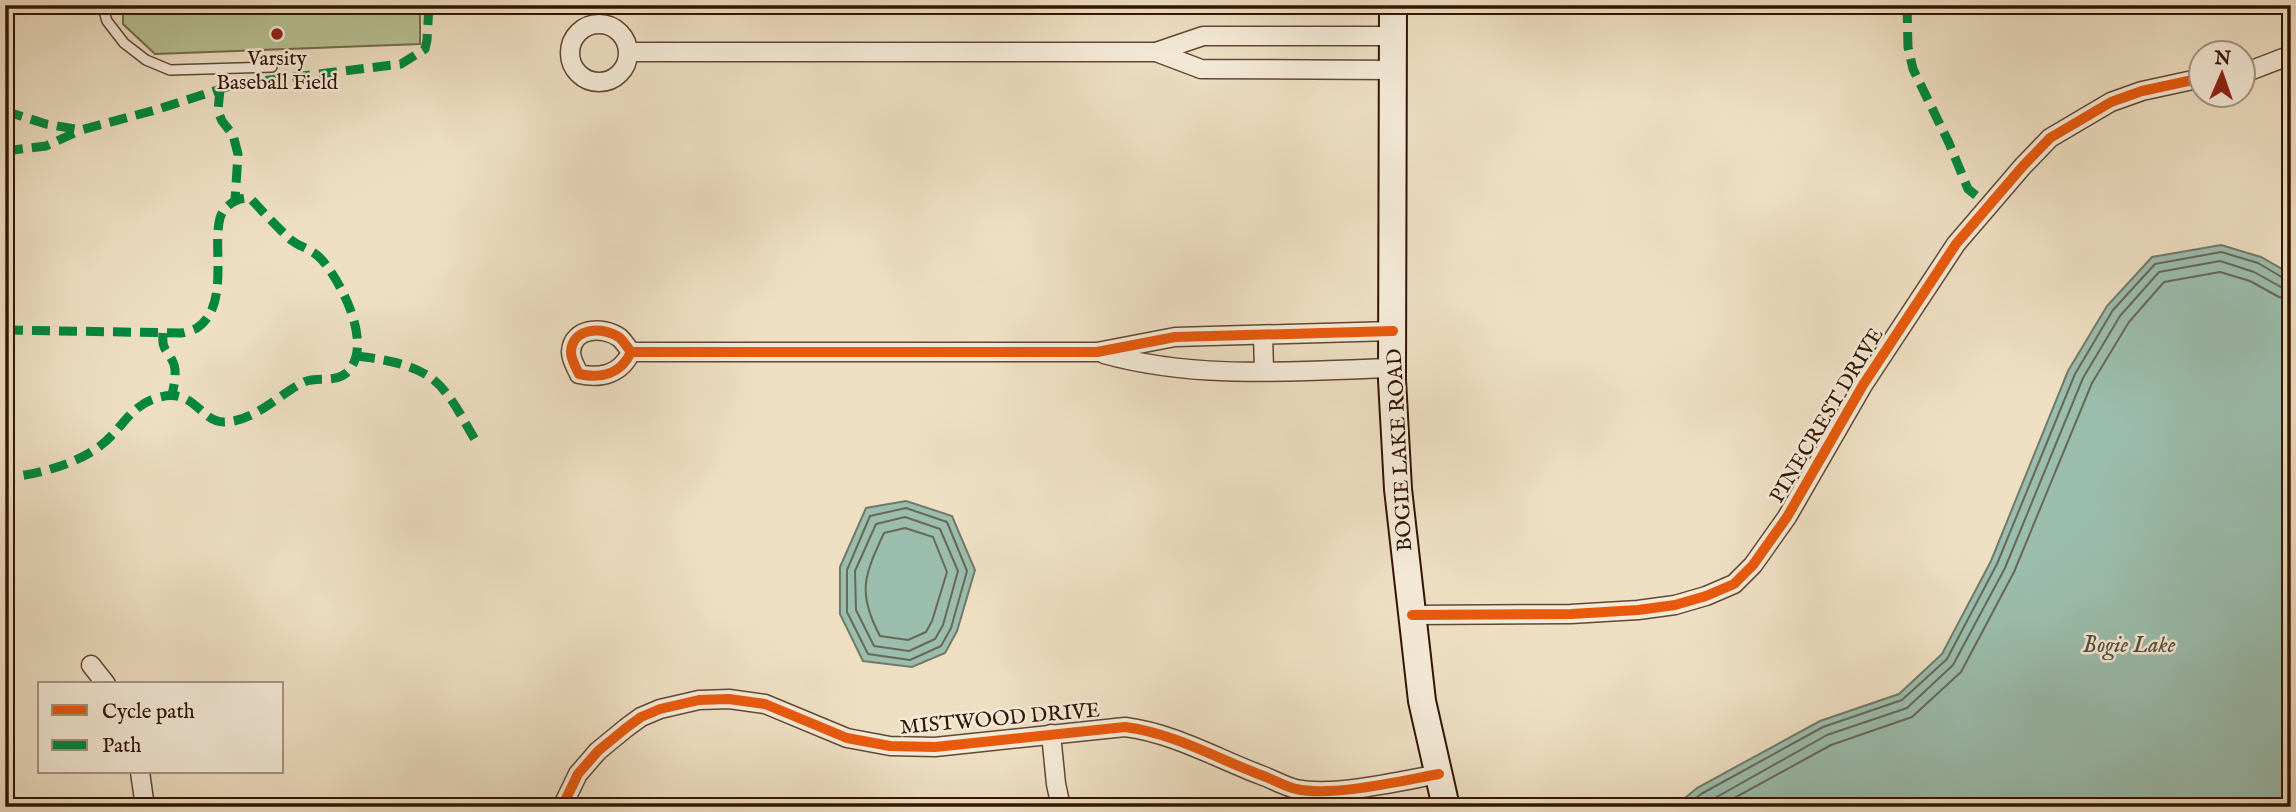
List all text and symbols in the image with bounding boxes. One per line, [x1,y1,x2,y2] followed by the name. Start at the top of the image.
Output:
[269,26,285,42] marker: Varsity Baseball Field
[2188,38,2258,108] north arrow
[216,46,339,97] place label: Varsity Baseball Field
[2213,47,2232,71] text: N
[1764,323,1890,508] street label: PINECREST DRIVE
[1382,348,1419,552] street label: BOGIE LAKE ROAD
[2083,631,2176,661] water label: Bogie Lake
[38,682,284,774] legend
[899,697,1101,742] street label: MISTWOOD DRIVE
[102,699,195,726] text: Cycle path
[102,733,141,760] text: Path

